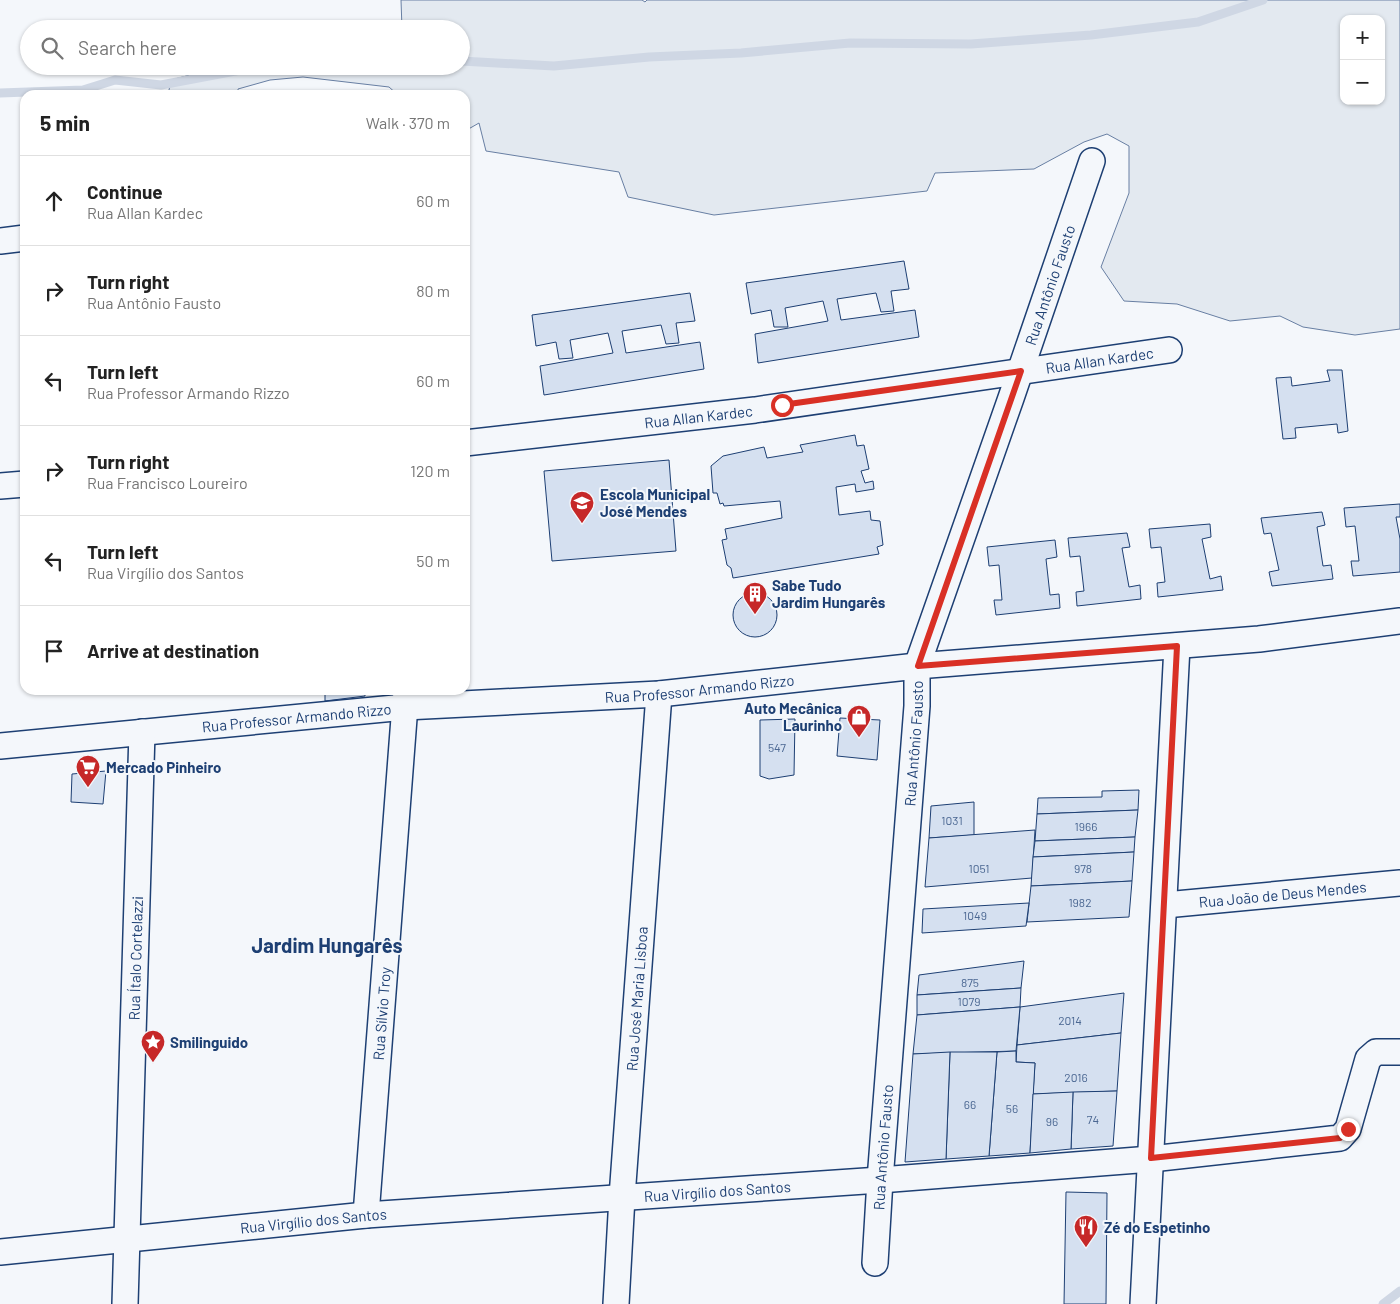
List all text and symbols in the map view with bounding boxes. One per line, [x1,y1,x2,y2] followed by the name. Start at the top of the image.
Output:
[1340,15,1385,105] map controls
[1340,15,1385,60] button: +
[20,20,470,75] search box
[38,34,66,62] icon: search
[78,36,177,59] text: Search here
[1340,60,1385,105] button: −
[40,110,90,135] text: 5 min
[366,113,450,132] text: Walk · 370 m
[87,180,163,203] text: Continue
[40,187,68,215] icon: ahead
[416,191,450,210] text: 60 m
[87,203,203,222] text: Rua Allan Kardec
[1021,223,1078,348] street label: Rua Antônio Fausto
[87,270,169,293] text: Turn right
[40,277,68,305] icon: right
[416,281,450,300] text: 80 m
[87,293,221,312] text: Rua Antônio Fausto
[1044,343,1155,377] street label: Rua Allan Kardec
[87,360,158,383] text: Turn left
[40,367,68,395] icon: left
[416,371,450,390] text: 60 m
[87,383,290,402] text: Rua Professor Armando Rizzo
[771,394,794,417] route start
[643,401,754,432] street label: Rua Allan Kardec
[87,450,169,473] text: Turn right
[40,457,68,485] icon: right
[410,461,450,480] text: 120 m
[87,473,248,492] text: Rua Francisco Loureiro
[600,485,710,520] place label: Escola Municipal José Mendes
[569,490,595,524] school or university icon: Escola Municipal José Mendes
[87,540,158,563] text: Turn left
[40,547,68,575] icon: left
[416,551,450,570] text: 50 m
[87,563,244,582] text: Rua Virgílio dos Santos
[772,576,886,611] place label: Sabe Tudo Jardim Hungarês
[742,581,768,615] building icon: Sabe Tudo Jardim Hungarês
[40,637,68,665] icon: arrive
[87,639,259,662] text: Arrive at destination
[604,670,795,706] street label: Rua Professor Armando Rizzo
[900,681,926,807] street label: Rua Antônio Fausto
[201,699,392,736] street label: Rua Professor Armando Rizzo
[744,699,842,734] place label: Auto Mecânica Laurinho
[846,704,872,738] shop icon: Auto Mecânica Laurinho
[768,740,786,754] house number: 547
[75,754,101,788] supermarket icon: Mercado Pinheiro
[106,758,221,776] place label: Mercado Pinheiro
[941,813,963,827] house number: 1031
[1075,819,1097,833] house number: 1966
[968,861,990,875] house number: 1051
[1074,861,1092,875] house number: 978
[1198,877,1367,911] street label: Rua João de Deus Mendes
[1068,895,1092,909] house number: 1982
[124,896,146,1020] street label: Rua Ítalo Cortelazzi
[963,908,987,922] house number: 1049
[622,926,651,1072] street label: Rua José Maria Lisboa
[252,933,403,957] district label: Jardim Hungarês
[369,966,394,1061] street label: Rua Sílvio Troy
[961,975,979,989] house number: 875
[958,994,980,1008] house number: 1079
[1058,1013,1082,1027] house number: 2014
[140,1029,166,1063] place icon: Smilinguido
[170,1033,248,1051] place label: Smilinguido
[1064,1070,1088,1084] house number: 2016
[869,1084,896,1211] street label: Rua Antônio Fausto
[964,1097,976,1111] house number: 66
[1006,1101,1018,1115] house number: 56
[1087,1112,1099,1126] house number: 74
[1046,1114,1058,1128] house number: 96
[1337,1118,1360,1141] route end
[643,1177,791,1205] street label: Rua Virgílio dos Santos
[239,1205,387,1237] street label: Rua Virgílio dos Santos
[1073,1214,1099,1248] restaurant icon: Zé do Espetinho
[1104,1218,1210,1236] place label: Zé do Espetinho

